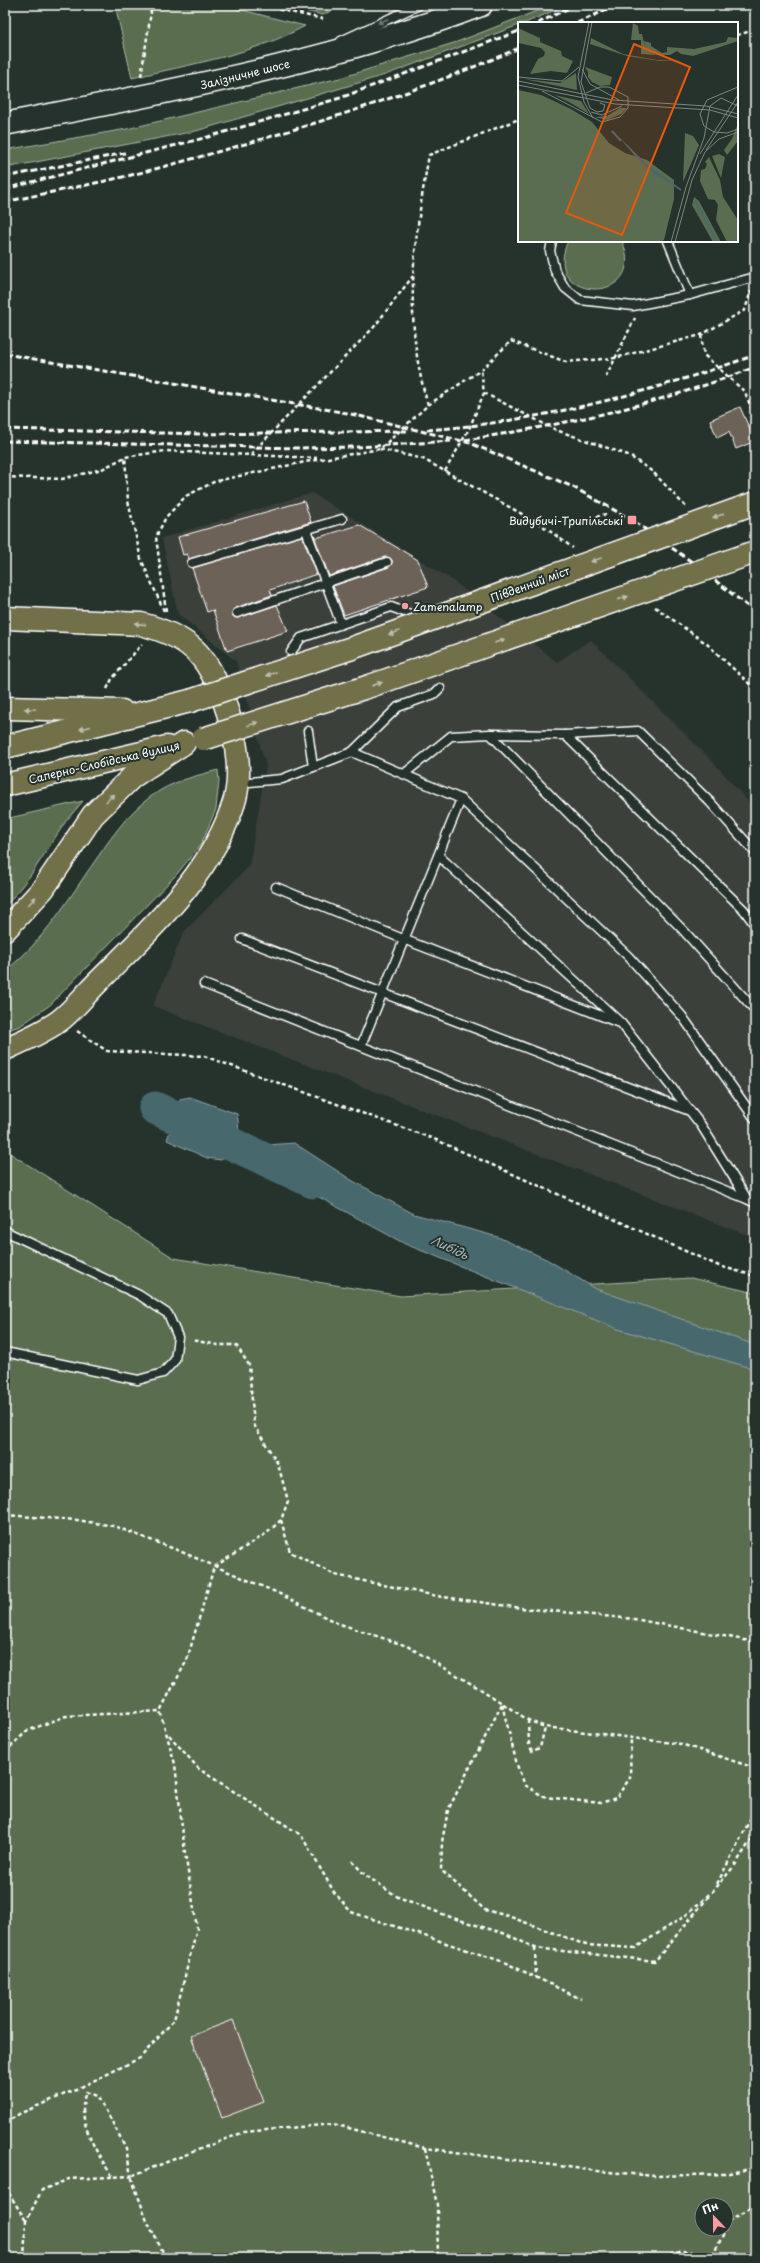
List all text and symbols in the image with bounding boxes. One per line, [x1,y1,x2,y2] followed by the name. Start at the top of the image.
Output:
[377,17,389,24] one-way arrow
[518,22,738,242] inset map
[198,55,291,94] street label: Залізничне шосе
[509,512,623,529] place label: Видубичі-Трипільські
[712,513,724,519] one-way arrow
[626,514,638,526] marker: Видубичі-Трипільські
[589,557,601,563] one-way arrow
[488,562,573,606] street label: Південний міст
[617,595,629,601] one-way arrow
[413,598,483,615] place label: Zamenalamp
[400,601,410,611] marker: Zamenalamp
[133,621,146,627] one-way arrow
[388,630,400,636] one-way arrow
[494,637,506,643] one-way arrow
[265,671,277,677] one-way arrow
[372,680,384,686] one-way arrow
[23,706,36,712] one-way arrow
[248,721,260,727] one-way arrow
[79,726,91,732] one-way arrow
[27,736,181,788] street label: Саперно-Слобідська вулиця
[105,793,115,803] one-way arrow
[27,896,36,906] one-way arrow
[428,1231,472,1264] water label: Либідь
[699,2196,721,2218] text: Пн
[694,2197,734,2237] north arrow

